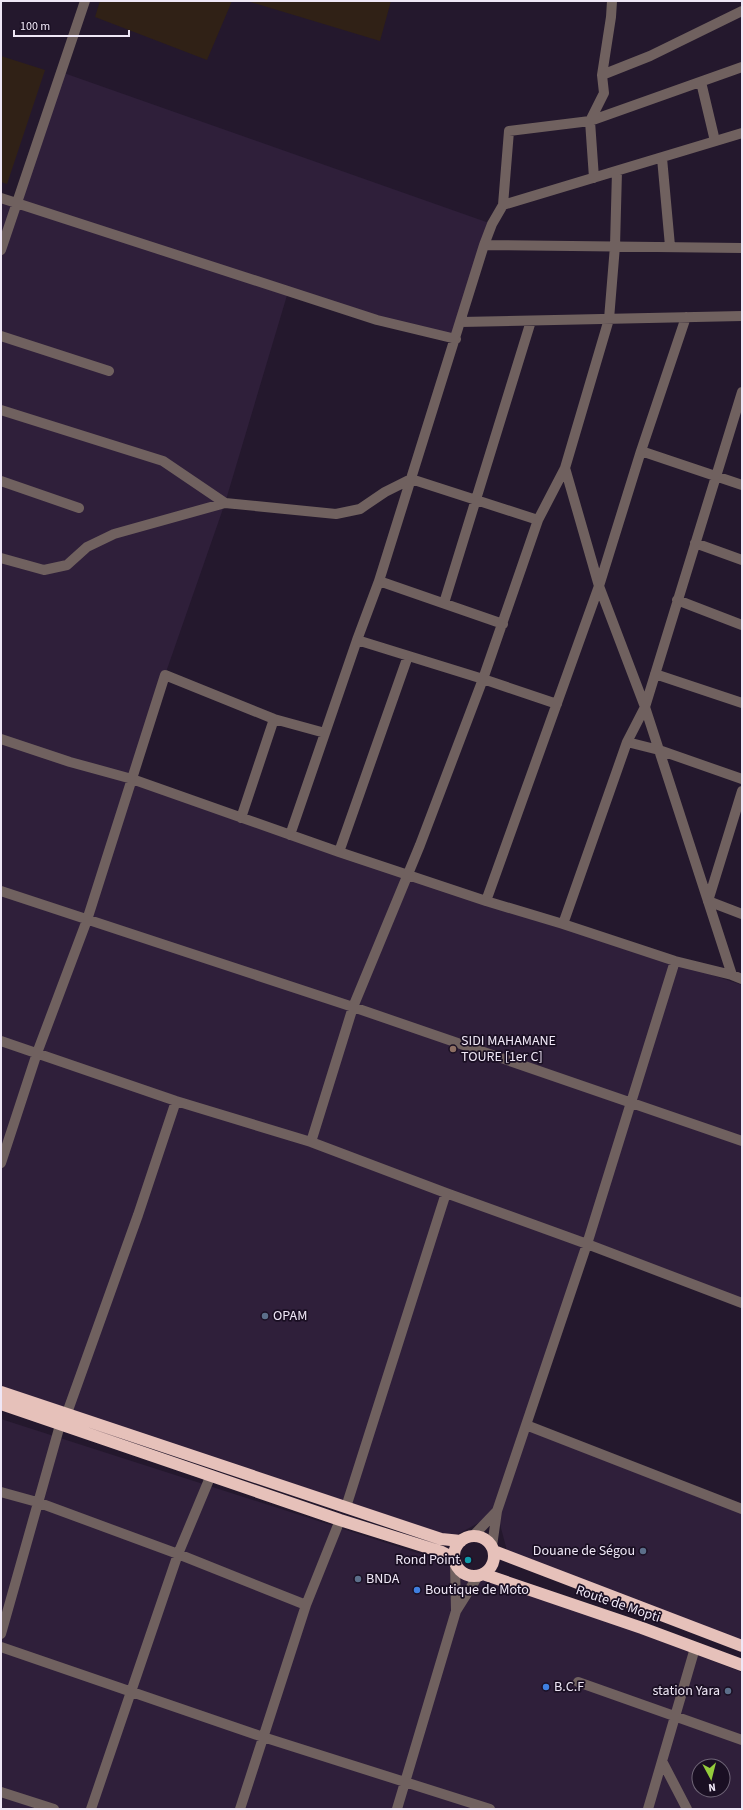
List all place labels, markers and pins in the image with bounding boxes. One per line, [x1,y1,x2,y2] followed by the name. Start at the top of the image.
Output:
[461,1031,556,1067] place label: SIDI MAHAMANE TOURE [1er C]
[448,1044,458,1054] marker: SIDI MAHAMANE TOURE [1er C]
[273,1306,307,1326] place label: OPAM
[260,1311,270,1321] marker: OPAM
[533,1541,635,1561] place label: Douane de Ségou
[638,1546,648,1556] marker: Douane de Ségou
[395,1550,460,1570] place label: Rond Point
[463,1555,473,1565] marker: Rond Point
[366,1569,400,1589] place label: BNDA
[353,1574,363,1584] marker: BNDA
[425,1580,529,1600] place label: Boutique de Moto
[412,1585,422,1595] marker: Boutique de Moto
[554,1677,584,1697] place label: B.C.F
[653,1681,720,1701] place label: station Yara
[541,1682,551,1692] marker: B.C.F
[723,1686,733,1696] marker: station Yara

